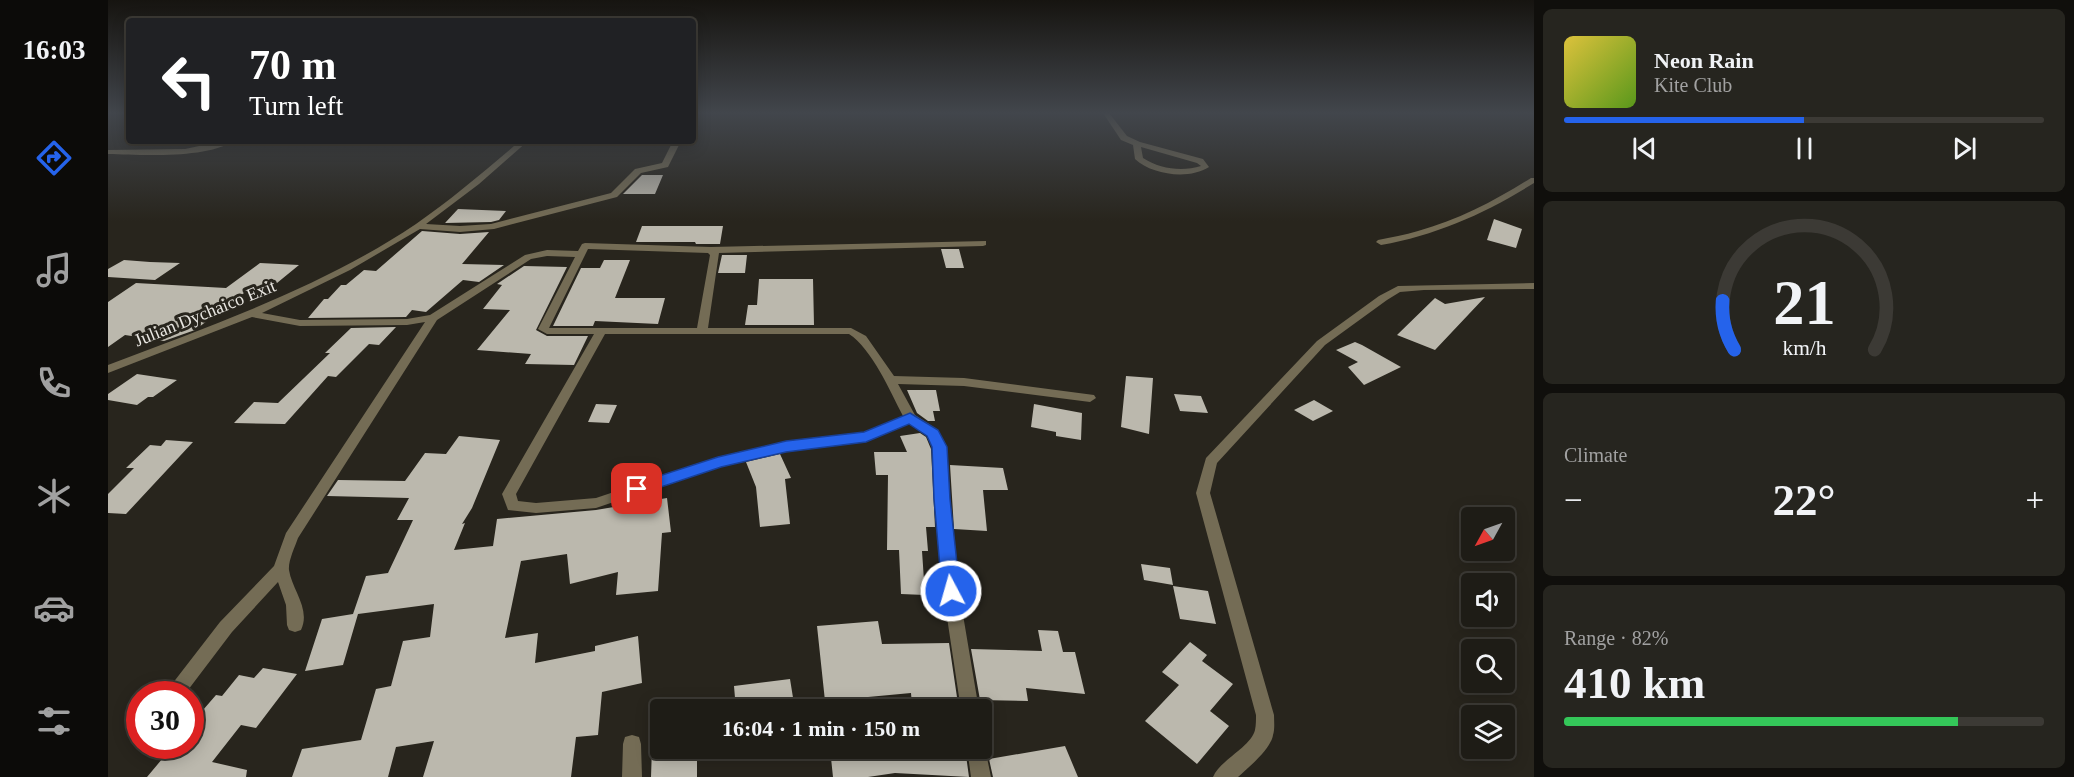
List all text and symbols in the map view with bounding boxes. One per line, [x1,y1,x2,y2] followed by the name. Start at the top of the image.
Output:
[23,35,86,65] text: 16:03
[150,42,228,120] icon: left
[249,42,337,88] text: 70 m
[1654,48,1754,73] text: Neon Rain
[1654,74,1732,96] text: Kite Club
[249,91,343,121] text: Turn left
[1628,132,1661,165] icon: previous
[1788,132,1821,165] icon: pause
[1948,132,1981,165] icon: next
[33,137,75,179] icon: directions
[33,249,75,291] icon: music
[1773,268,1835,337] text: 21
[131,275,279,351] street label: Julian Dychaico Exit
[1782,336,1826,360] text: km/h
[33,362,75,404] icon: phone
[1564,444,1627,466] text: Climate
[611,463,662,514] pin
[620,472,653,505] icon: arrive
[33,475,75,517] icon: climate
[1773,475,1836,525] text: 22°
[1564,482,1583,518] text: −
[2025,482,2044,518] text: +
[1461,507,1515,561] north arrow
[1461,507,1515,759] map controls
[919,559,983,623] position arrow
[1461,573,1515,627] button: sound
[33,587,75,629] icon: car
[1564,627,1668,649] text: Range · 82%
[1461,639,1515,693] button: search
[1564,658,1705,708] text: 410 km
[126,681,204,759] speed limit sign: 30
[33,700,75,742] icon: filters
[1461,705,1515,759] button: layers
[722,716,920,741] text: 16:04 · 1 min · 150 m

